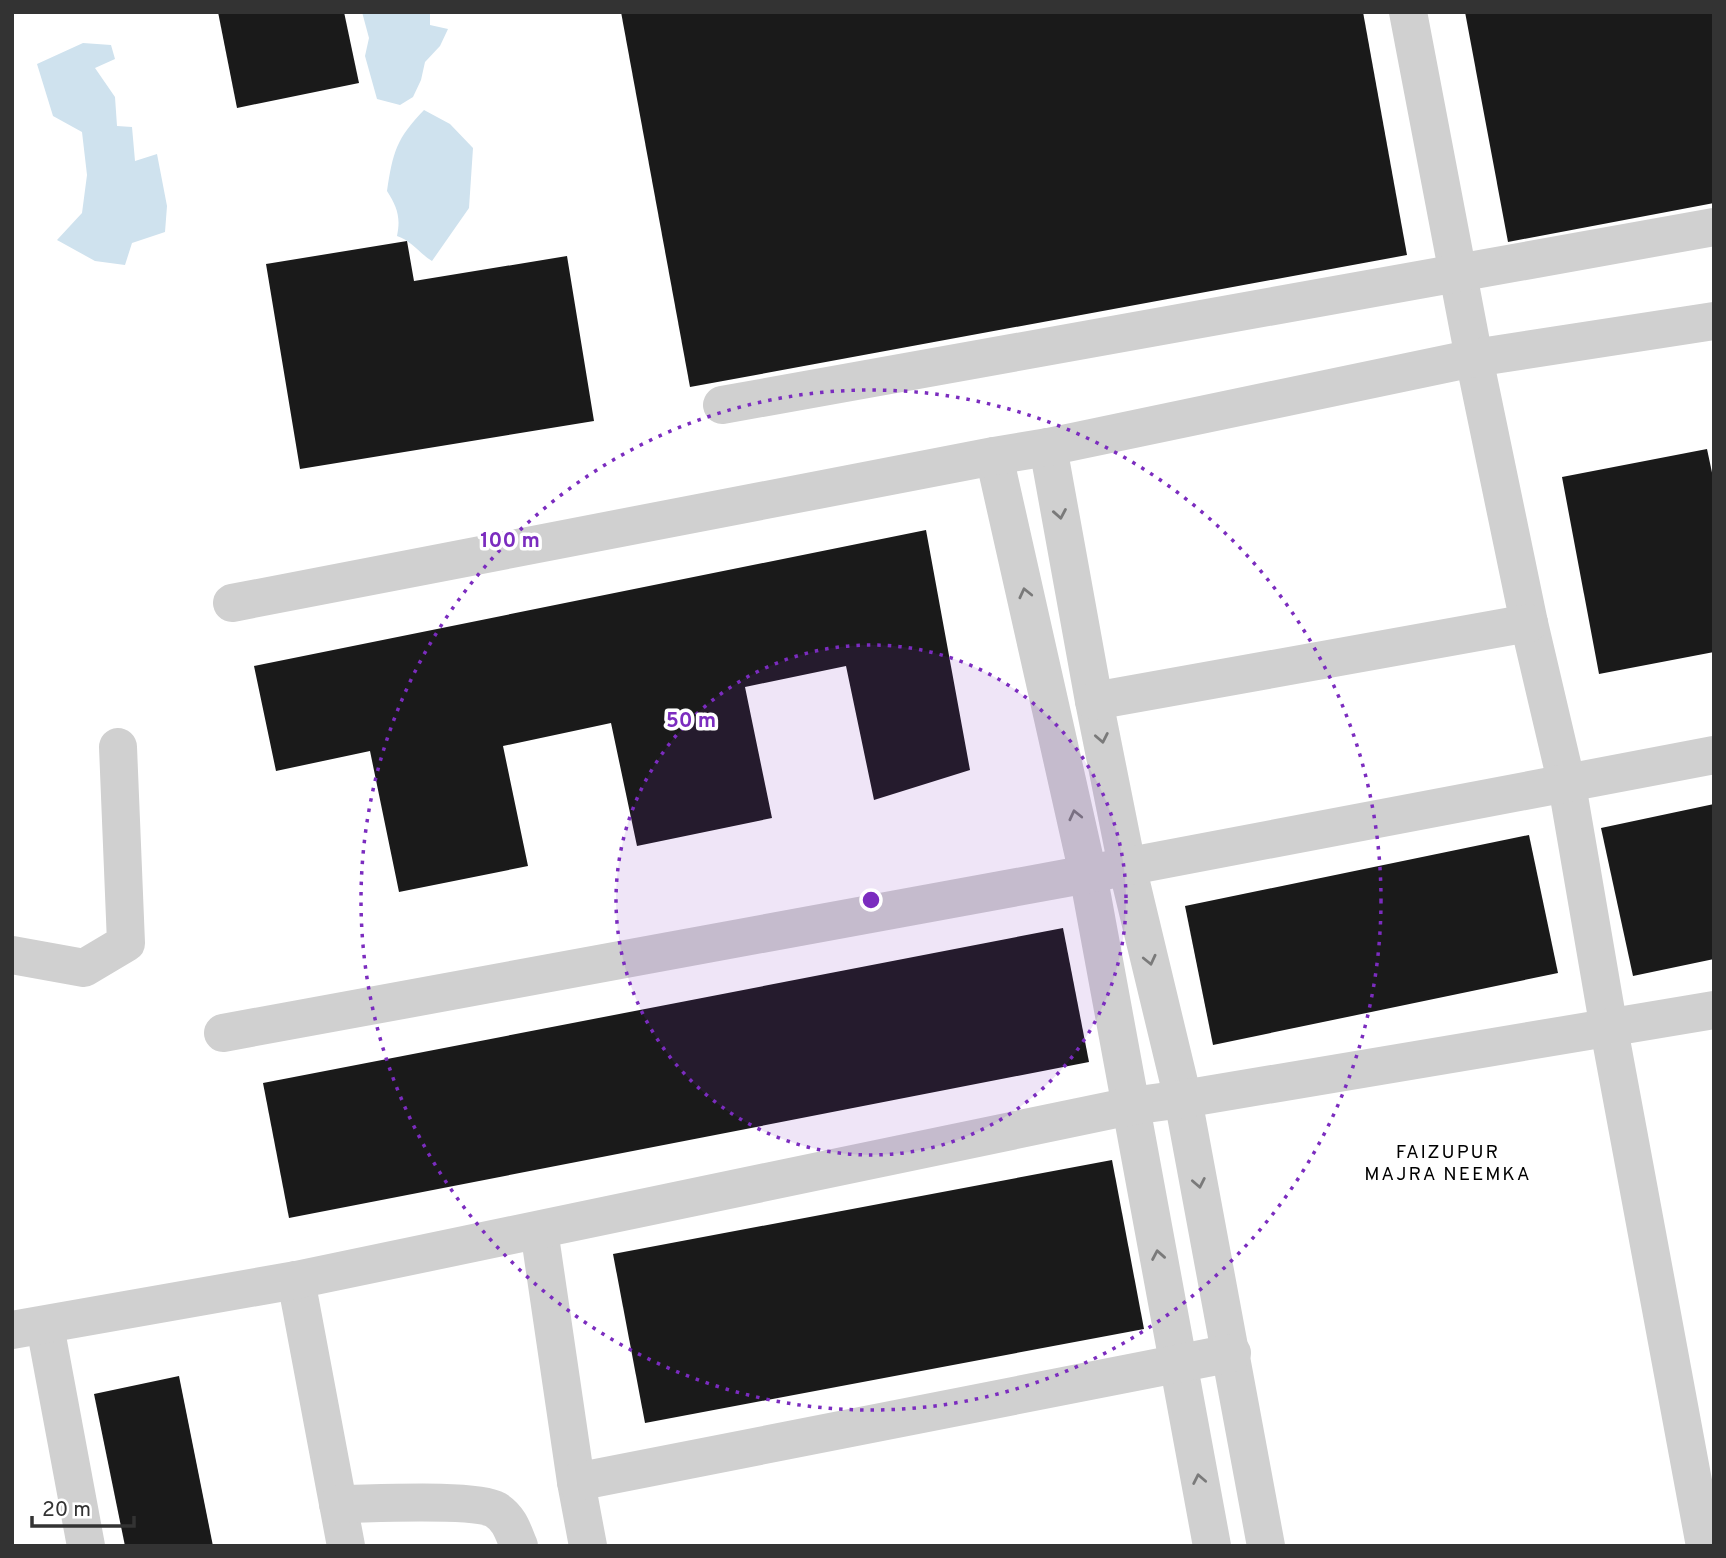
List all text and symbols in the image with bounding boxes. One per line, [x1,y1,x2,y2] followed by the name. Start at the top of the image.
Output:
[1052,508,1067,520] one-way arrow
[480,528,540,555] text: 100 m
[1019,587,1033,599] one-way arrow
[666,708,716,735] text: 50 m
[1093,732,1108,744] one-way arrow
[1068,809,1083,821] one-way arrow
[859,888,883,912] centre of rings
[1142,954,1156,966] one-way arrow
[1364,1141,1532,1187] district label: FAIZUPUR MAJRA NEEMKA
[1191,1177,1206,1189] one-way arrow
[1151,1249,1166,1261] one-way arrow
[1193,1473,1208,1485] one-way arrow
[32,1484,133,1528] scale bar
[42,1497,91,1524] text: 20 m

